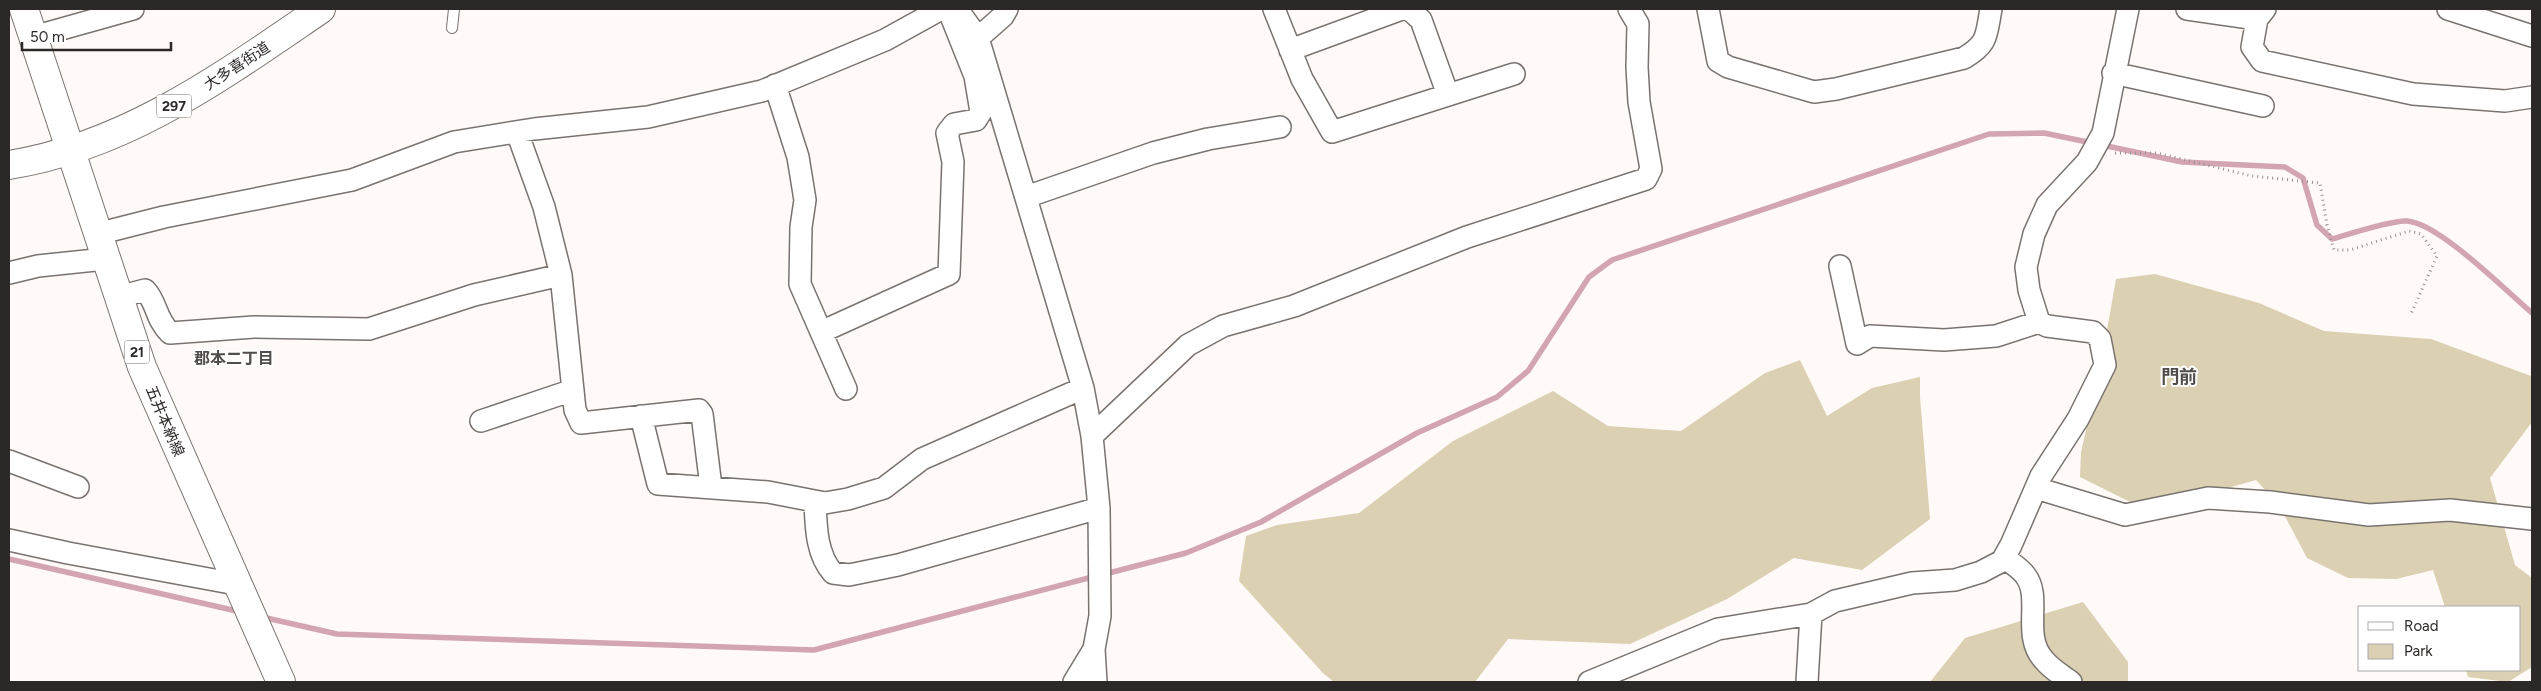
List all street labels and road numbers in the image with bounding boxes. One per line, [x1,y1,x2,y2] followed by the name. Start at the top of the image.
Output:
[201,38,273,94] street label: 大多喜街道
[156,94,192,118] road number: 297
[124,341,150,364] road number: 21
[142,383,188,459] street label: 五井本納線

